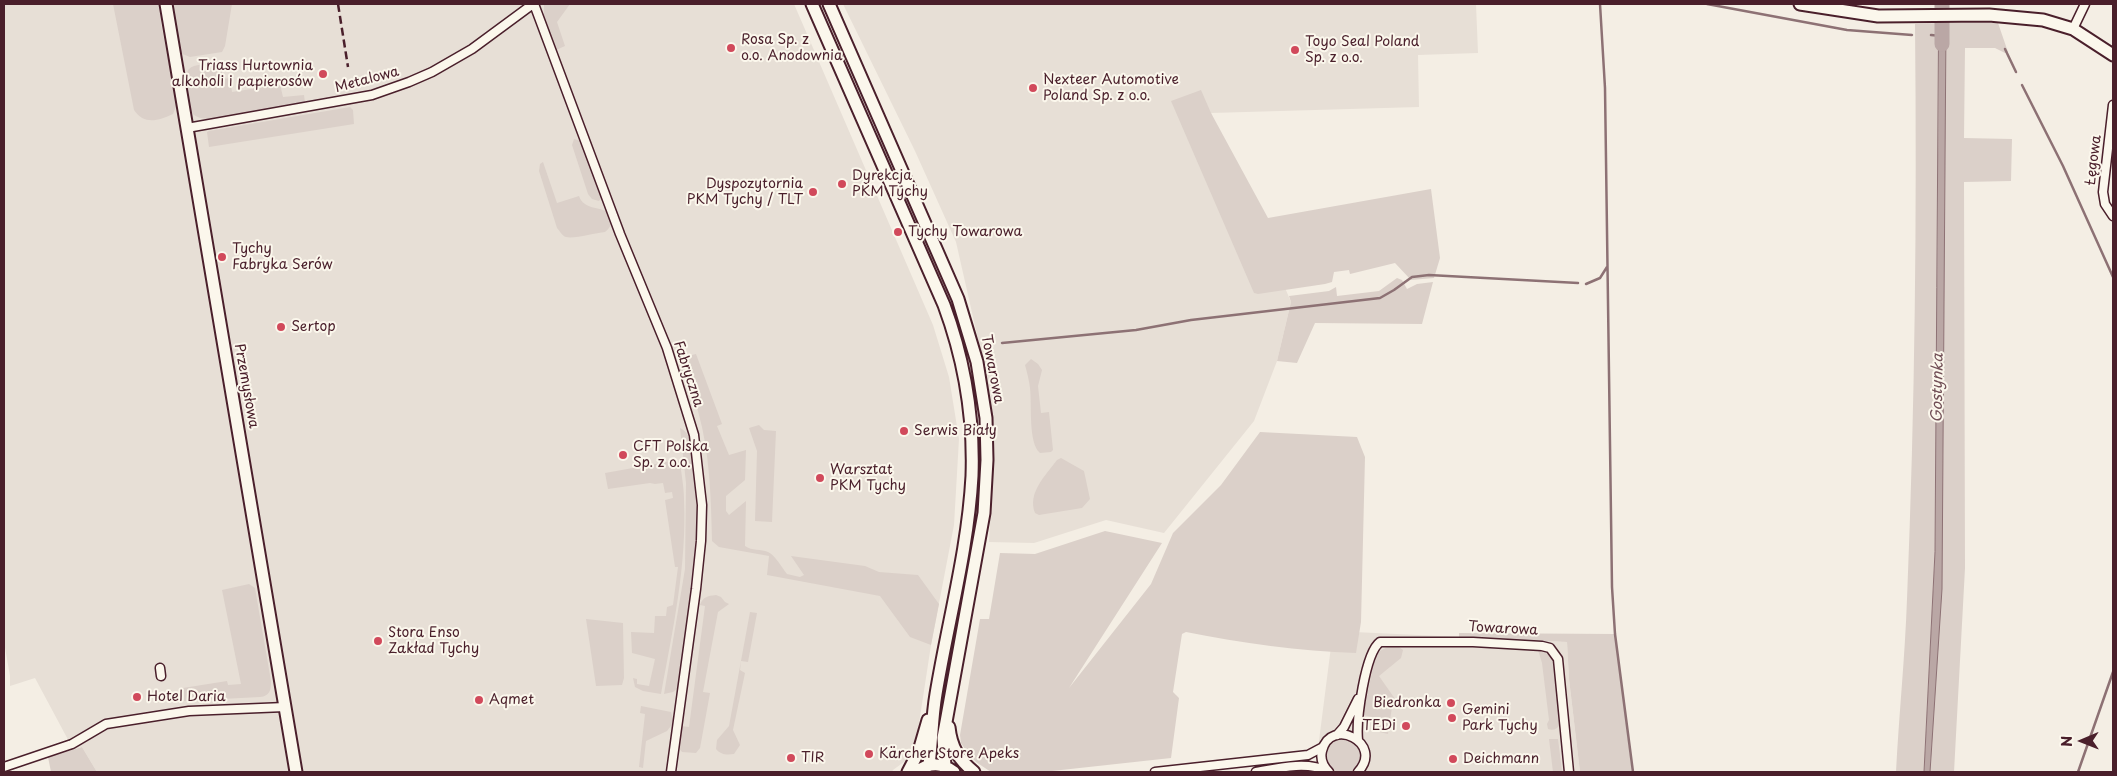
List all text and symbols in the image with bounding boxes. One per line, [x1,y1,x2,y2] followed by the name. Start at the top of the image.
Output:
[741,32,843,64] place label: Rosa Sp. z o.o. Anodownia
[1305,34,1419,66] place label: Toyo Seal Poland Sp. z o.o.
[725,42,737,54] marker: Rosa Sp. z o.o. Anodownia
[1289,44,1301,56] marker: Toyo Seal Poland Sp. z o.o.
[172,58,313,90] place label: Triass Hurtownia alkoholi i papierosów
[333,63,401,97] street label: Metalowa
[317,68,329,80] marker: Triass Hurtownia alkoholi i papierosów
[1043,72,1179,104] place label: Nexteer Automotive Poland Sp. z o.o.
[1027,82,1039,94] marker: Nexteer Automotive Poland Sp. z o.o.
[2083,134,2105,186] street label: Łęgowa
[852,168,928,200] place label: Dyrekcja PKM Tychy
[687,176,803,208] place label: Dyspozytornia PKM Tychy / TLT
[836,178,848,190] marker: Dyrekcja PKM Tychy
[807,186,819,198] marker: Dyspozytornia PKM Tychy / TLT
[908,224,1022,240] place label: Tychy Towarowa
[892,226,904,238] marker: Tychy Towarowa
[232,241,332,274] place label: Tychy Fabryka Serów
[216,251,228,263] marker: Tychy Fabryka Serów
[291,319,336,335] place label: Sertop
[275,321,287,333] marker: Sertop
[977,333,1007,405] street label: Towarowa
[669,339,707,409] street label: Fabryczna
[230,342,262,430] street label: Przemysłowa
[1928,353,1948,423] water label: Gostynka
[914,423,997,439] place label: Serwis Biały
[898,425,910,437] marker: Serwis Biały
[633,439,709,472] place label: CFT Polska Sp. z o.o.
[617,449,629,461] marker: CFT Polska Sp. z o.o.
[830,462,906,494] place label: Warsztat PKM Tychy
[814,472,826,484] marker: Warsztat PKM Tychy
[1468,619,1538,639] street label: Towarowa
[388,625,479,658] place label: Stora Enso Zakład Tychy
[372,635,384,647] marker: Stora Enso Zakład Tychy
[147,689,226,705] place label: Hotel Daria
[131,691,143,703] marker: Hotel Daria
[489,692,534,708] place label: Aqmet
[473,694,485,706] marker: Aqmet
[1373,695,1441,711] place label: Biedronka
[1445,697,1457,709] marker: Biedronka
[1462,702,1538,734] place label: Gemini Park Tychy
[1446,712,1458,724] marker: Gemini Park Tychy
[2057,716,2107,766] north arrow
[1362,718,1396,734] place label: TEDi
[1400,720,1412,732] marker: TEDi
[2056,736,2077,747] text: N
[879,746,1019,762] place label: Kärcher Store Apeks
[863,748,875,760] marker: Kärcher Store Apeks
[801,750,824,766] place label: TIR
[1463,751,1539,767] place label: Deichmann
[785,752,797,764] marker: TIR
[1447,753,1459,765] marker: Deichmann

